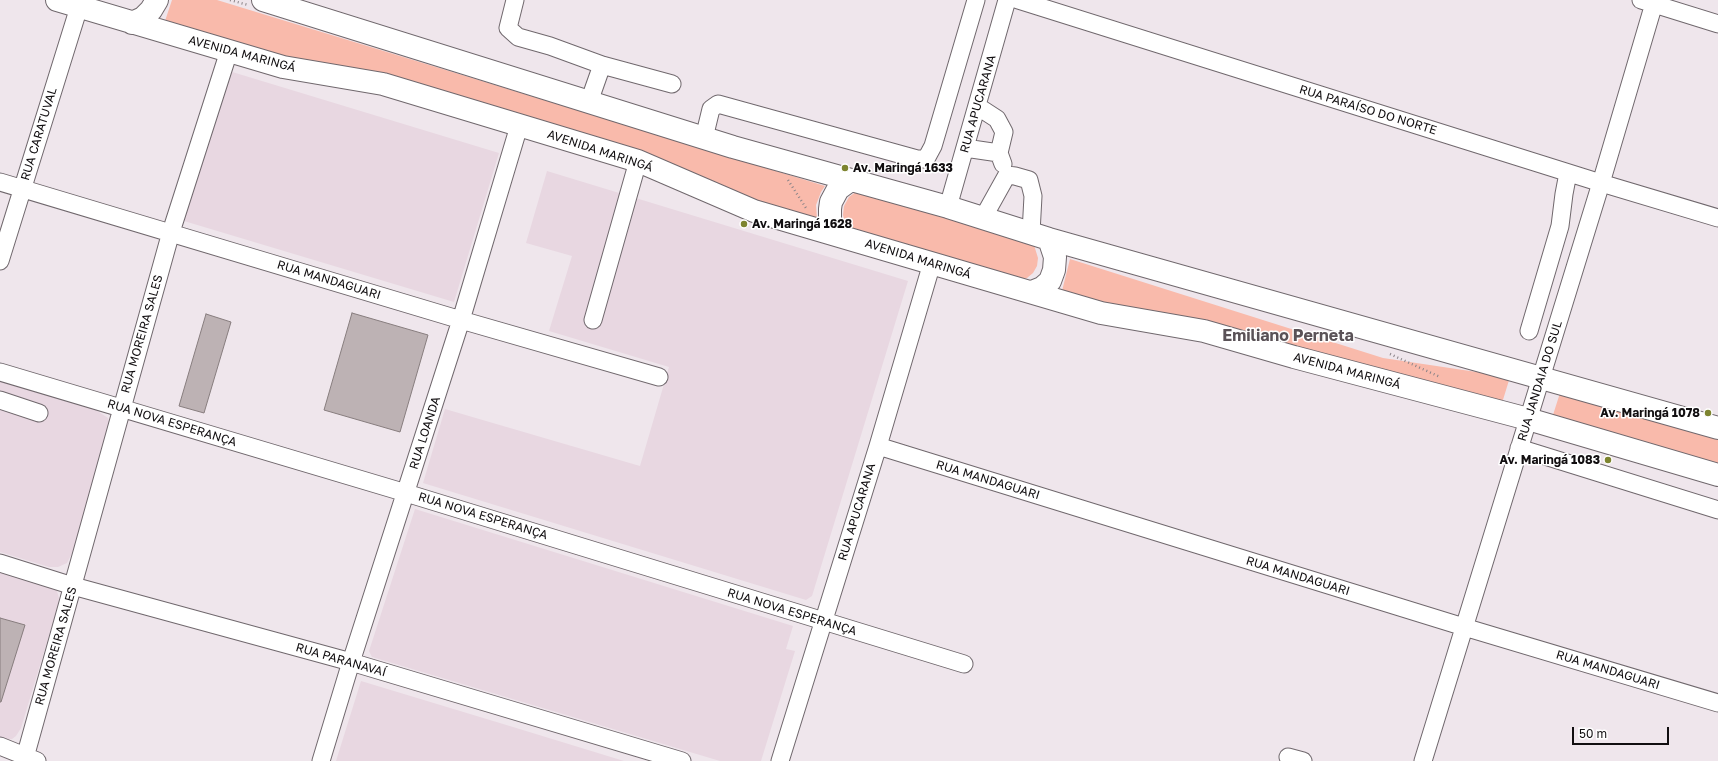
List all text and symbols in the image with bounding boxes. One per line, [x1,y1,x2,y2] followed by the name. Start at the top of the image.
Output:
[187,33,297,75] street label: AVENIDA MARINGÁ
[957,53,999,155] street label: RUA APUCARANA
[1298,82,1438,138] street label: RUA PARAÍSO DO NORTE
[18,86,60,182] street label: RUA CARATUVAL
[545,127,655,175] street label: AVENIDA MARINGÁ
[853,161,953,175] place label: Av. Maringá 1633
[840,163,850,173] marker: Av. Maringá 1633
[752,217,852,231] place label: Av. Maringá 1628
[739,219,749,229] marker: Av. Maringá 1628
[863,236,973,282] street label: AVENIDA MARINGÁ
[275,257,383,303] street label: RUA MANDAGUARI
[118,273,166,395] street label: RUA MOREIRA SALES
[1515,319,1565,443] street label: RUA JANDAIA DO SUL
[1222,326,1354,346] district label: Emiliano Perneta
[1292,350,1402,392] street label: AVENIDA MARINGÁ
[406,395,444,471] street label: RUA LOANDA
[105,396,239,450] street label: RUA NOVA ESPERANÇA
[1600,406,1700,420] place label: Av. Maringá 1078
[1703,408,1713,418] marker: Av. Maringá 1078
[1500,453,1600,467] place label: Av. Maringá 1083
[1603,455,1613,465] marker: Av. Maringá 1083
[934,457,1042,503] street label: RUA MANDAGUARI
[835,461,879,563] street label: RUA APUCARANA
[416,489,550,543] street label: RUA NOVA ESPERANÇA
[1244,553,1352,599] street label: RUA MANDAGUARI
[32,585,80,707] street label: RUA MOREIRA SALES
[725,585,859,639] street label: RUA NOVA ESPERANÇA
[294,640,388,680] street label: RUA PARANAVAÍ
[1554,647,1662,693] street label: RUA MANDAGUARI
[1574,719,1671,745] scale bar
[1579,726,1607,741] text: 50 m

